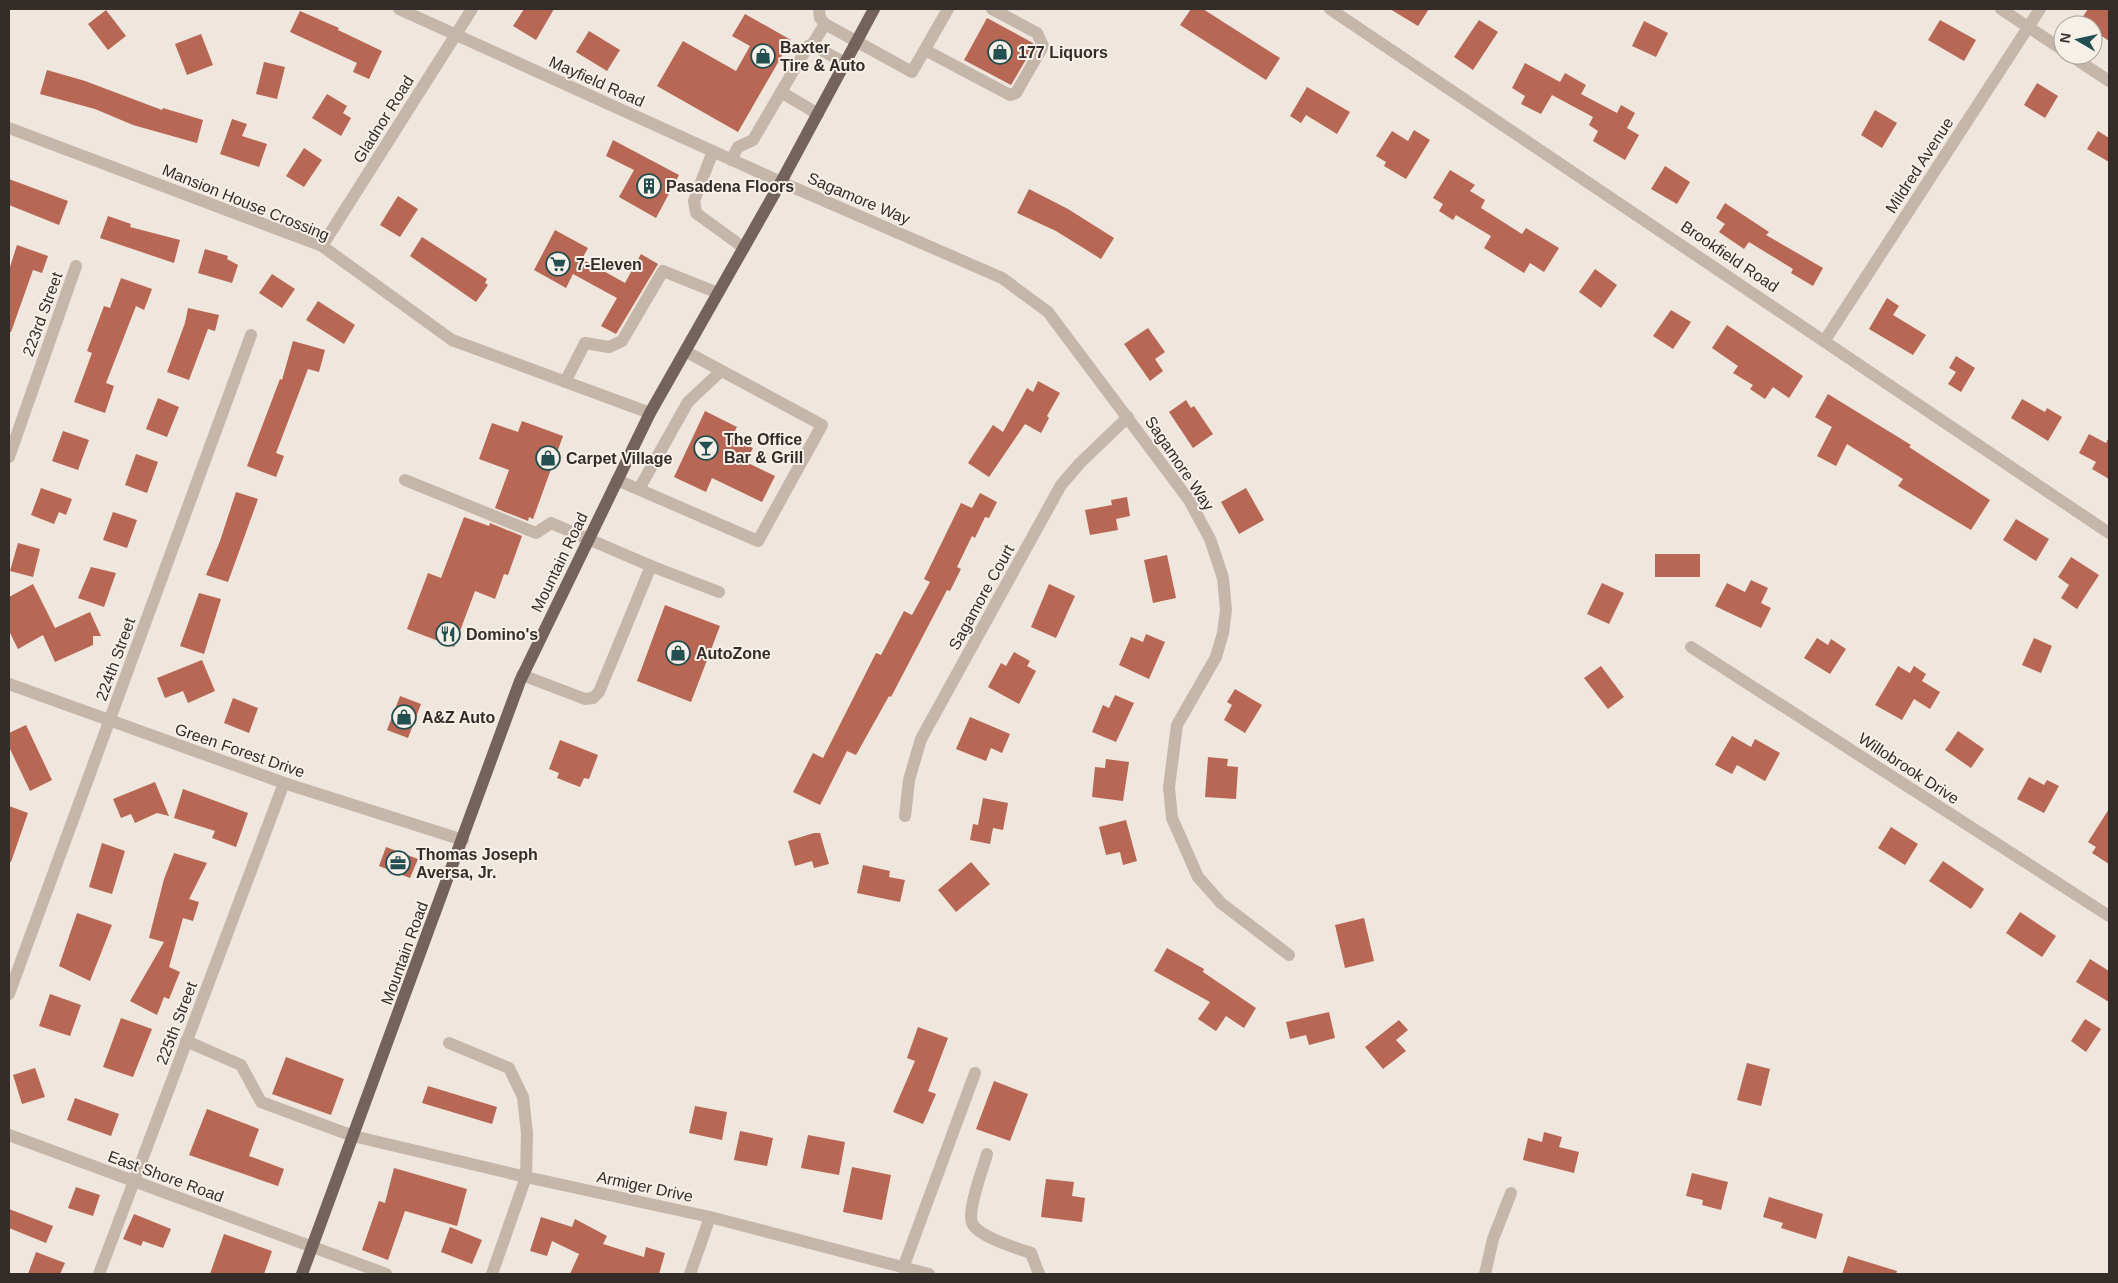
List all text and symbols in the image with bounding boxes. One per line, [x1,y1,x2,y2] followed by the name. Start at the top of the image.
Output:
[2053,15,2103,65] north arrow
[2056,32,2074,44] text: N
[780,39,866,74] place label: Baxter Tire & Auto
[987,39,1013,65] shop icon: 177 Liquors
[750,43,776,69] shop icon: Baxter Tire & Auto
[1018,44,1108,61] place label: 177 Liquors
[547,53,647,110] street label: Mayfield Road
[350,73,417,166] street label: Gladnor Road
[1882,114,1957,216] street label: Mildred Avenue
[160,161,332,244] street label: Mansion House Crossing
[805,169,913,228] street label: Sagamore Way
[636,173,662,199] building icon: Pasadena Floors
[666,178,794,195] place label: Pasadena Floors
[1678,218,1782,295] street label: Brookfield Road
[545,251,571,277] supermarket icon: 7-Eleven
[576,256,642,273] place label: 7-Eleven
[19,269,66,358] street label: 223rd Street
[1142,413,1217,513] street label: Sagamore Way
[724,431,803,466] place label: The Office Bar & Grill
[693,435,719,461] bar icon: The Office Bar & Grill
[535,445,561,471] shop icon: Carpet Village
[566,450,673,467] place label: Carpet Village
[528,510,591,615] street label: Mountain Road
[946,541,1018,653] street label: Sagamore Court
[93,615,139,703] street label: 224th Street
[435,621,461,647] restaurant icon: Domino's
[466,626,538,643] place label: Domino's
[665,640,691,666] shop icon: AutoZone
[696,645,771,662] place label: AutoZone
[391,704,417,730] shop icon: A&Z Auto
[422,709,495,726] place label: A&Z Auto
[173,720,307,781] street label: Green Forest Drive
[1855,730,1962,807] street label: Willobrook Drive
[416,846,538,881] place label: Thomas Joseph Aversa, Jr.
[385,850,411,876] office icon: Thomas Joseph Aversa, Jr.
[378,899,431,1007] street label: Mountain Road
[153,979,200,1067] street label: 225th Street
[106,1148,226,1205] street label: East Shore Road
[595,1168,695,1205] street label: Armiger Drive

